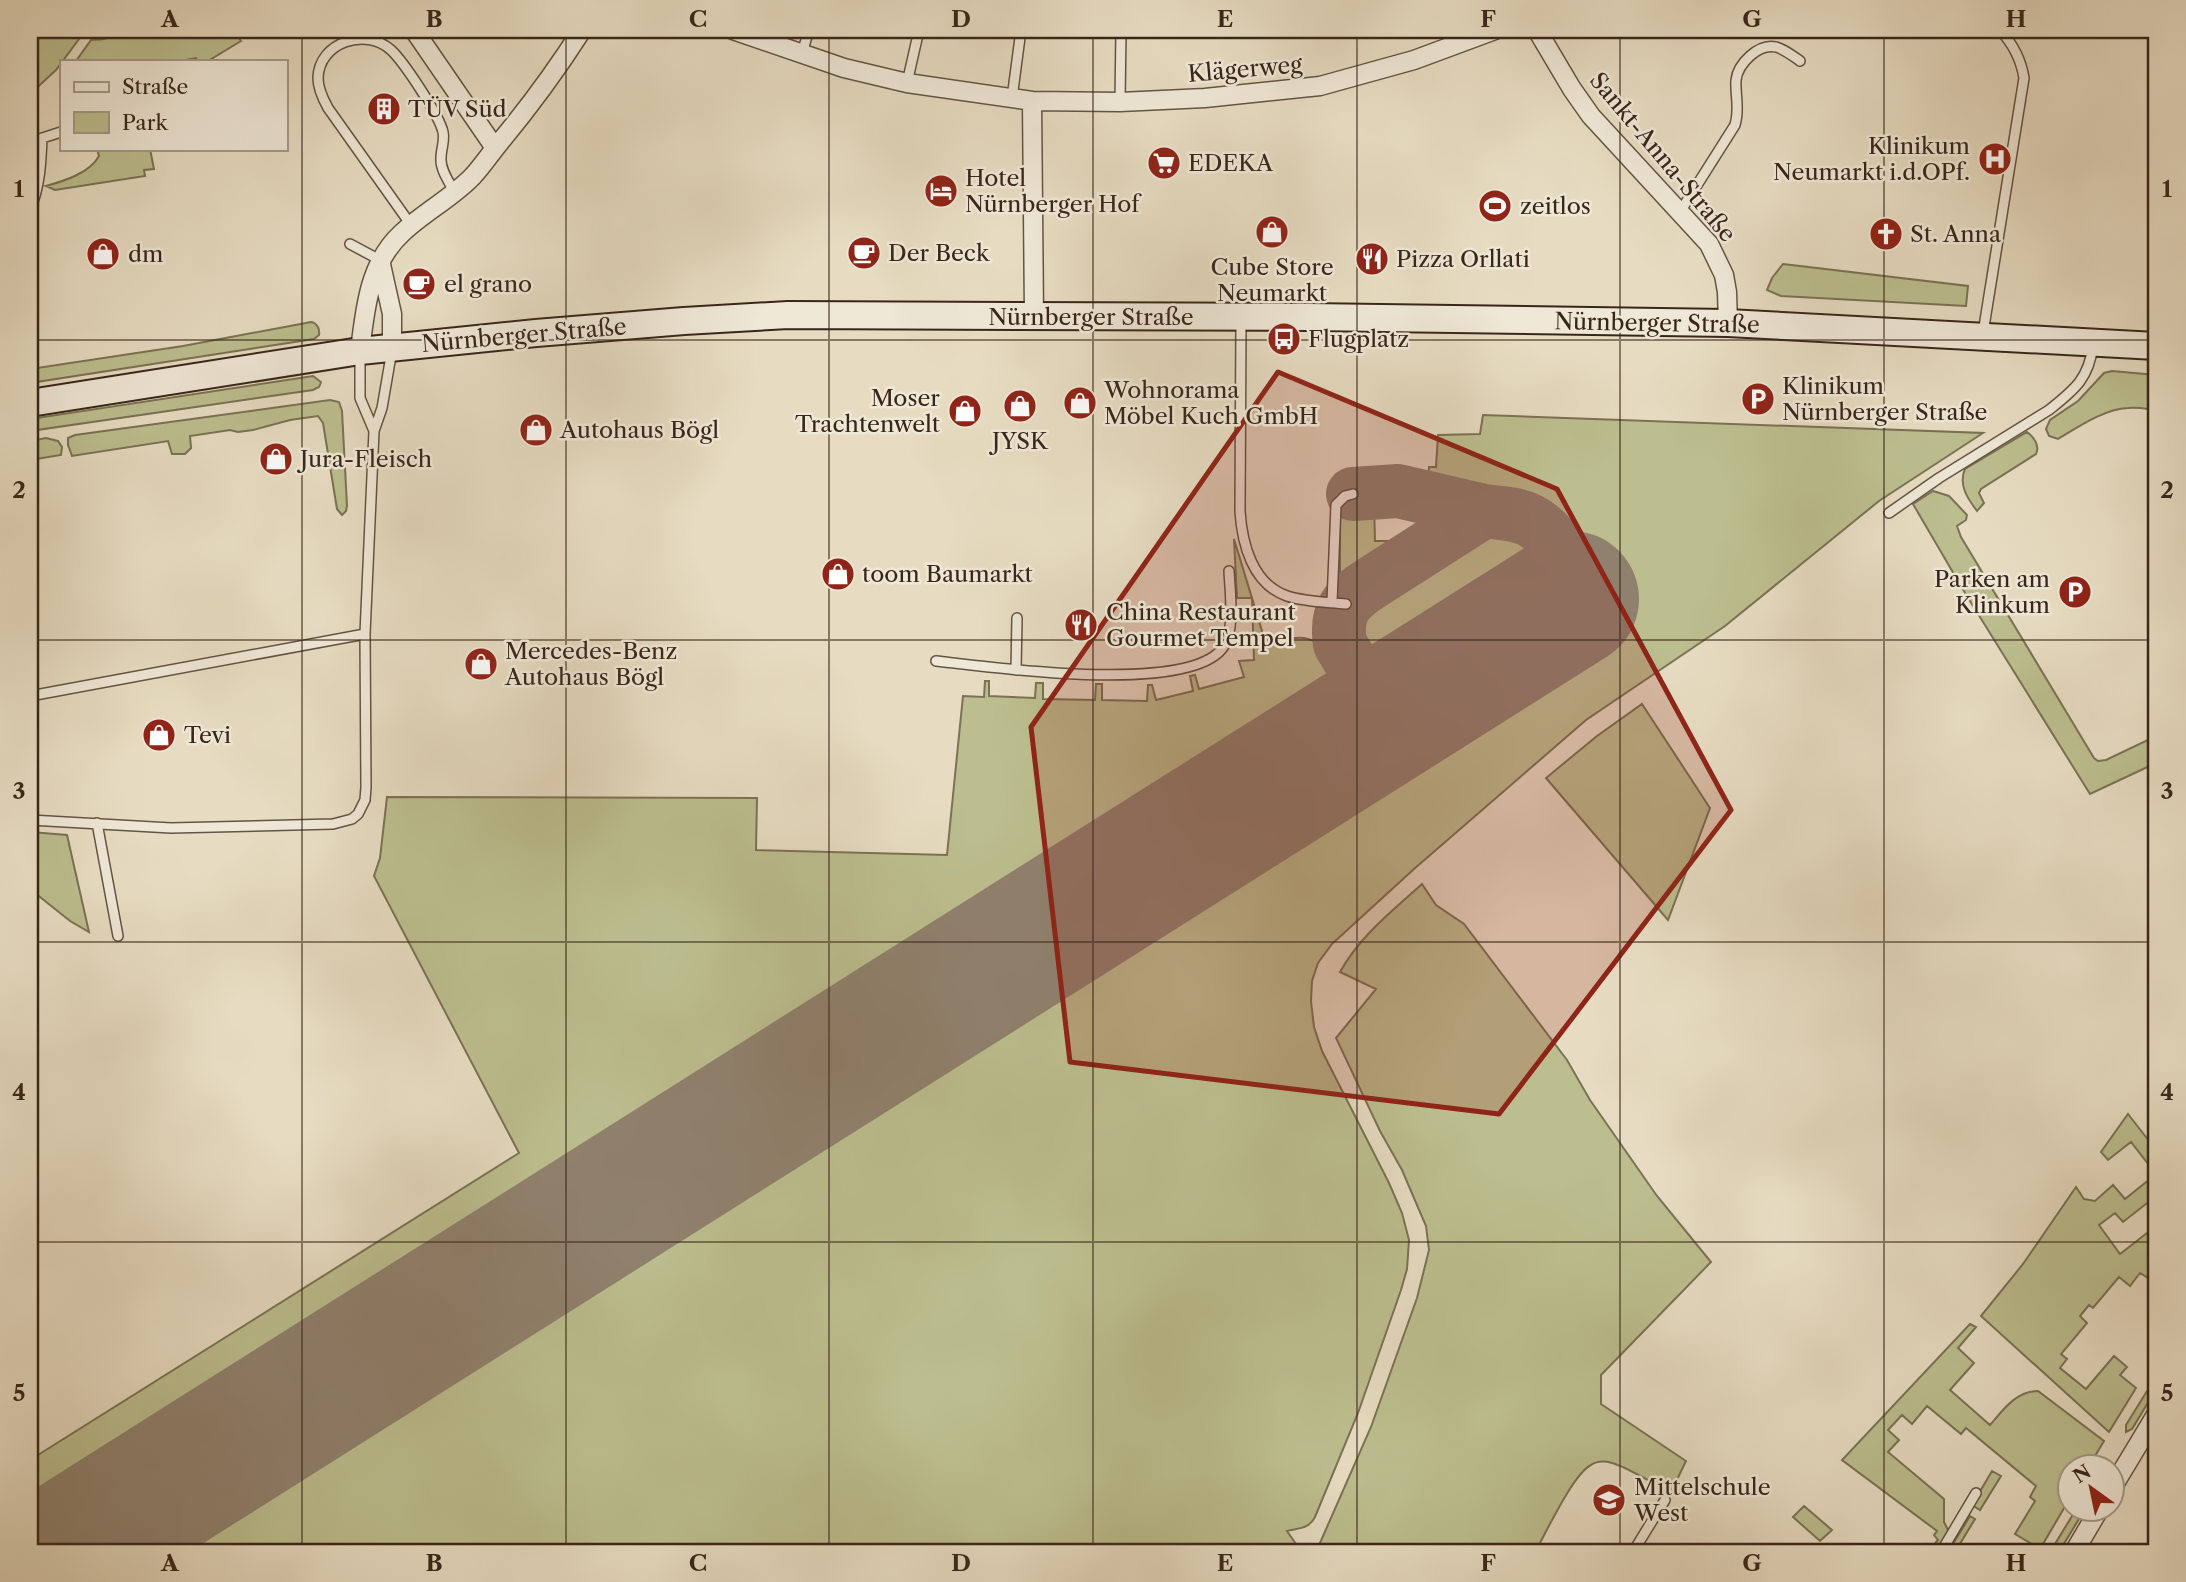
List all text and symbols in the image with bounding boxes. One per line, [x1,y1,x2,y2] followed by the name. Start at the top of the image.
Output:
[160,5,180,33] text: A
[425,5,443,33] text: B
[689,5,707,33] text: C
[951,5,971,33] text: D
[1217,5,1233,33] text: E
[1480,5,1496,33] text: F
[1742,5,1762,33] text: G
[2006,5,2027,33] text: H
[1187,50,1304,88] street label: Klägerweg
[60,60,287,150] legend
[1584,67,1742,247] street label: Sankt-Anna-Straße
[122,74,188,99] text: Straße
[365,90,403,128] building icon: TÜV Süd
[408,95,506,123] place label: TÜV Süd
[122,110,168,135] text: Park
[1773,132,1970,186] place label: Klinikum Neumarkt i.d.OPf.
[1976,140,2014,178] hospital icon: Klinikum Neumarkt i.d.OPf.
[1145,144,1183,182] supermarket icon: EDEKA
[1188,149,1274,177] place label: EDEKA
[965,164,1142,218] place label: Hotel Nürnberger Hof
[922,172,960,210] hotel icon: Hotel Nürnberger Hof
[14,175,25,203] text: 1
[2162,175,2173,203] text: 1
[1476,187,1514,225] sports icon: zeitlos
[1520,192,1591,220] place label: zeitlos
[1253,213,1291,251] shop icon: Cube Store Neumarkt
[1867,215,1905,253] church icon: St. Anna
[1910,220,2002,248] place label: St. Anna
[845,234,883,272] cafe icon: Der Beck
[84,235,122,273] shop icon: dm
[888,239,991,267] place label: Der Beck
[128,240,163,268] place label: dm
[1353,240,1391,278] restaurant icon: Pizza Orllati
[1396,245,1530,273] place label: Pizza Orllati
[1210,253,1334,307] place label: Cube Store Neumarkt
[400,265,438,303] cafe icon: el grano
[444,270,532,298] place label: el grano
[988,303,1194,331] street label: Nürnberger Straße
[1554,307,1760,339] street label: Nürnberger Straße
[420,312,628,358] street label: Nürnberger Straße
[1265,320,1303,358] bus stop icon: Flugplatz
[1308,325,1409,353] place label: Flugplatz
[1782,372,1987,426] place label: Klinikum Nürnberger Straße
[1103,376,1318,430] place label: Wohnorama Möbel Kuch GmbH
[1739,380,1777,418] parking icon: Klinikum Nürnberger Straße
[795,384,940,438] place label: Moser Trachtenwelt
[1061,384,1099,422] shop icon: Wohnorama Möbel Kuch GmbH
[1001,387,1039,425] shop icon: JYSK
[946,392,984,430] shop icon: Moser Trachtenwelt
[517,411,555,449] shop icon: Autohaus Bögl
[559,416,719,444] place label: Autohaus Bögl
[989,427,1049,455] place label: JYSK
[257,440,295,478] shop icon: Jura-Fleisch
[297,445,432,473] place label: Jura-Fleisch
[12,476,26,504] text: 2
[2160,476,2174,504] text: 2
[819,555,857,593] shop icon: toom Baumarkt
[862,560,1033,588] place label: toom Baumarkt
[1934,565,2050,619] place label: Parken am Klinkum
[2056,573,2094,611] parking icon: Parken am Klinkum
[1106,598,1296,652] place label: China Restaurant Gourmet Tempel
[1062,606,1100,644] restaurant icon: China Restaurant Gourmet Tempel
[504,637,677,691] place label: Mercedes-Benz Autohaus Bögl
[462,645,500,683] shop icon: Mercedes-Benz Autohaus Bögl
[140,716,178,754] shop icon: Tevi
[184,721,231,749] place label: Tevi
[13,777,26,805] text: 3
[2161,777,2174,805] text: 3
[12,1078,26,1106] text: 4
[2160,1078,2174,1106] text: 4
[13,1379,25,1407] text: 5
[2161,1379,2173,1407] text: 5
[2056,1452,2126,1522] north arrow
[2069,1460,2095,1488] text: N
[1633,1473,1771,1527] place label: Mittelschule West
[1590,1481,1628,1519] school or university icon: Mittelschule West
[160,1549,180,1577] text: A
[425,1549,443,1577] text: B
[689,1549,707,1577] text: C
[951,1549,971,1577] text: D
[1217,1549,1233,1577] text: E
[1480,1549,1496,1577] text: F
[1742,1549,1762,1577] text: G
[2006,1549,2027,1577] text: H

